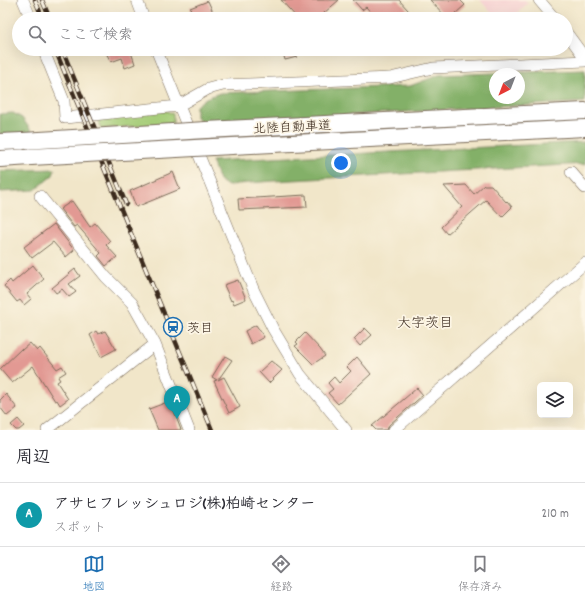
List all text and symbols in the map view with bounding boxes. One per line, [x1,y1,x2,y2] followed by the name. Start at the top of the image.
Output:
[12,12,573,56] search box
[26,23,48,45] icon: search
[58,25,133,47] text: ここで検索
[489,68,525,104] north arrow
[253,117,332,140] street label: 北陸自動車道
[331,153,351,173] your location
[397,314,453,334] district label: 大字茨目
[162,316,184,338] station icon: 茨目
[187,320,213,339] place label: 茨目
[537,382,573,418] map controls
[537,382,573,418] button: layers
[164,386,190,419] pin: A
[16,447,50,471] text: 周辺
[54,494,315,516] text: アサヒフレッシュロジ(株)柏崎センター
[25,505,33,524] text: A
[541,505,569,524] text: 210 m
[54,519,106,538] text: スポット
[83,553,105,596] tab: 地図
[270,553,292,596] tab: 経路
[458,553,502,596] tab: 保存済み

